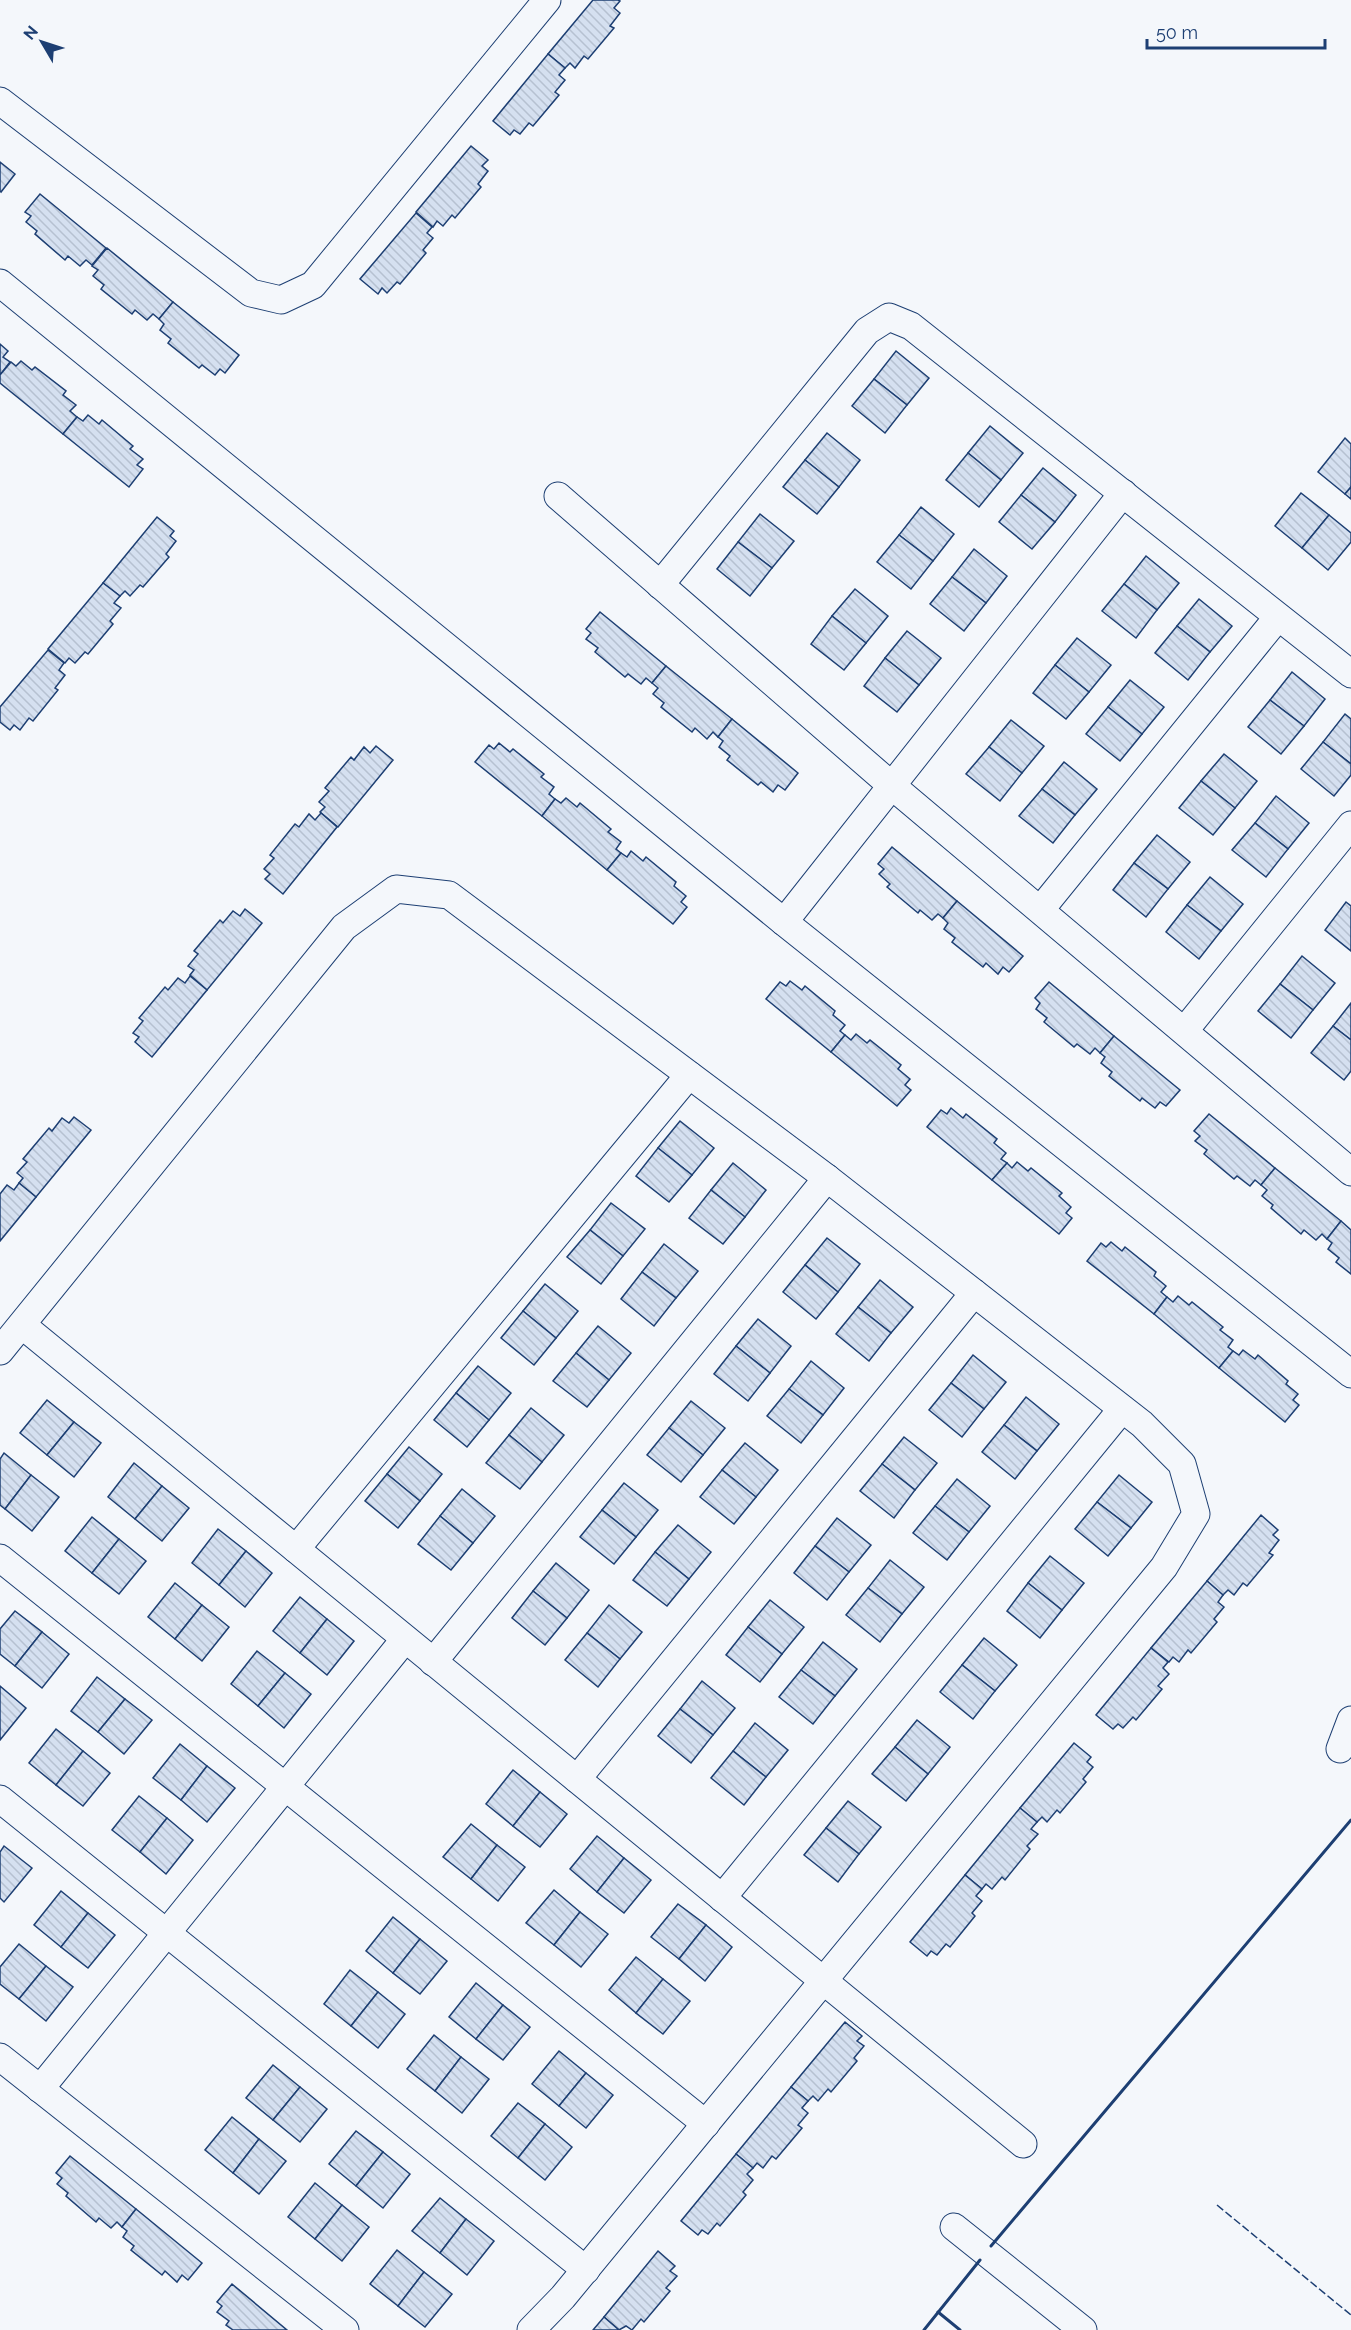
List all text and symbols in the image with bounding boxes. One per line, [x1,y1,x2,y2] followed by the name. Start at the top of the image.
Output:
[12,12,72,72] north arrow
[1147,12,1326,50] scale bar
[20,22,42,44] text: N
[1156,22,1198,43] text: 50 m

